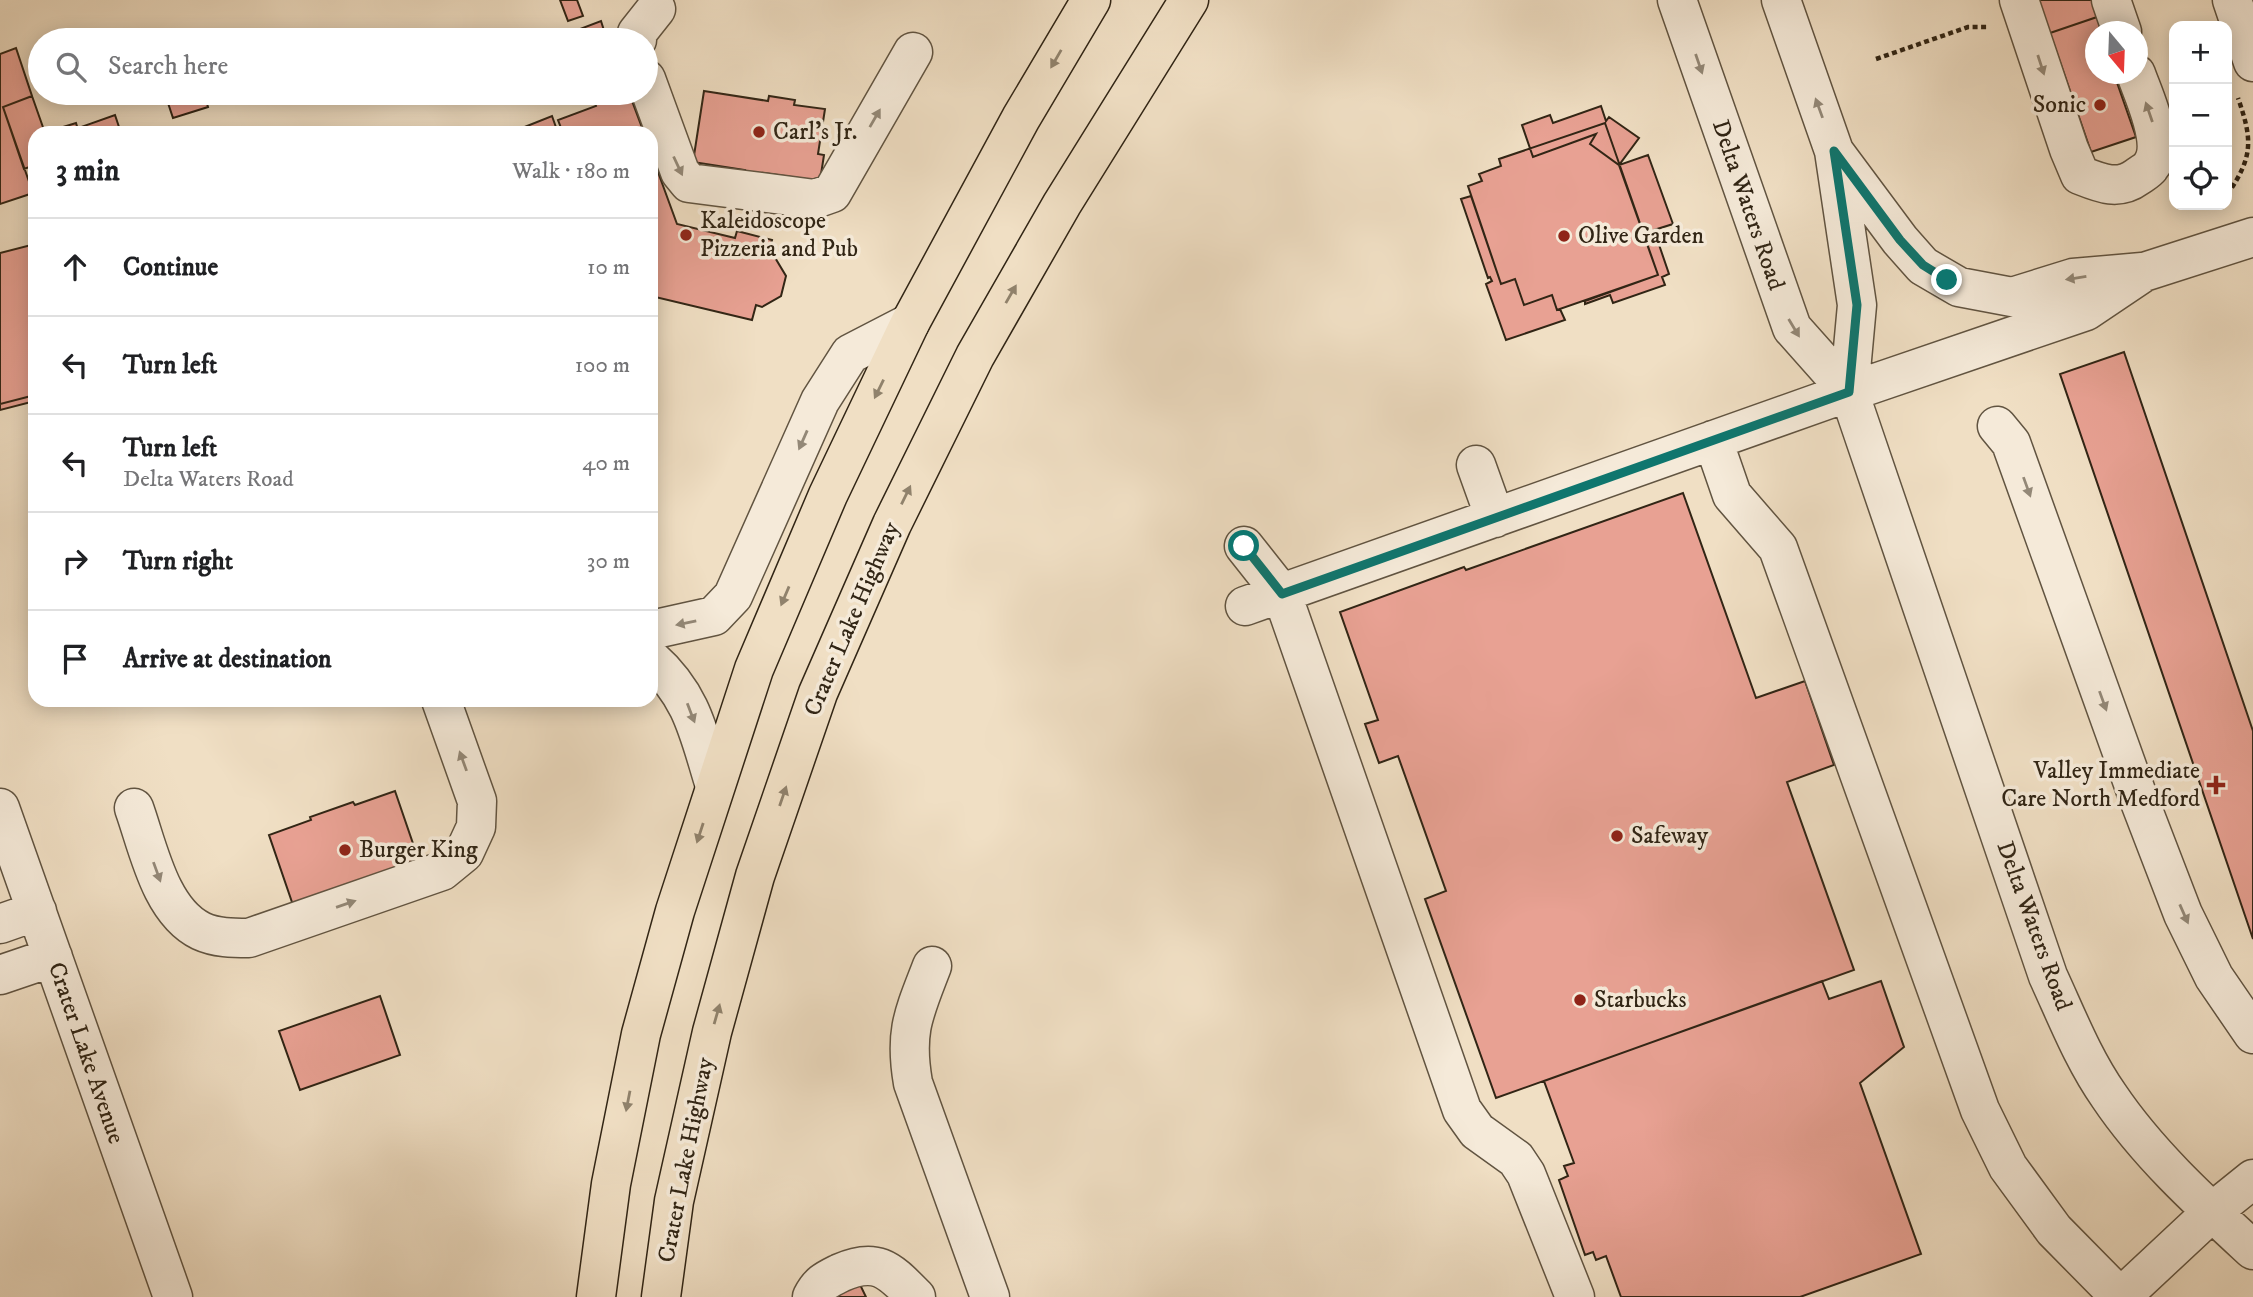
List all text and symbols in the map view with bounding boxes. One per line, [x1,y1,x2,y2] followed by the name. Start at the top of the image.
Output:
[2085,21,2148,84] north arrow
[2169,21,2232,210] map controls
[2169,21,2232,84] button: +
[28,28,658,105] search box
[52,48,90,86] icon: search
[1050,49,1062,68] one-way arrow
[108,50,228,83] text: Search here
[1694,54,1705,75] one-way arrow
[2036,54,2047,75] one-way arrow
[2169,84,2232,147] button: −
[2033,90,2086,120] place label: Sonic
[2092,97,2108,113] marker: Sonic
[1813,98,1824,119] one-way arrow
[2143,102,2154,123] one-way arrow
[869,108,881,128] one-way arrow
[1705,116,1791,294] street label: Delta Waters Road
[773,117,857,147] place label: Carl's Jr.
[751,124,767,140] marker: Carl's Jr.
[2169,147,2232,210] button: locate
[56,153,120,190] text: 3 min
[672,156,684,176] one-way arrow
[512,157,630,186] text: Walk · 180 m
[700,206,858,264] place label: Kaleidoscope Pizzeria and Pub
[1578,221,1705,251] place label: Olive Garden
[678,227,694,243] marker: Kaleidoscope Pizzeria and Pub
[1556,228,1572,244] marker: Olive Garden
[56,248,94,286] icon: ahead
[123,251,218,284] text: Continue
[587,253,630,282] text: 10 m
[1931,264,1962,295] route end
[2065,273,2087,284] one-way arrow
[1005,284,1017,303] one-way arrow
[1788,318,1800,337] one-way arrow
[56,346,94,384] icon: left
[123,349,217,382] text: Turn left
[575,351,630,380] text: 100 m
[873,379,885,399] one-way arrow
[797,430,809,450] one-way arrow
[123,432,217,465] text: Turn left
[56,444,94,482] icon: left
[582,449,630,478] text: 40 m
[123,465,294,494] text: Delta Waters Road
[2021,476,2032,497] one-way arrow
[900,485,911,505] one-way arrow
[798,517,907,721] street label: Crater Lake Highway
[1228,530,1259,561] route start
[56,542,94,580] icon: right
[123,545,233,578] text: Turn right
[587,547,630,576] text: 30 m
[779,586,791,606] one-way arrow
[675,618,697,629] one-way arrow
[56,640,94,678] icon: arrive
[123,643,332,676] text: Arrive at destination
[2098,690,2109,711] one-way arrow
[686,702,697,723] one-way arrow
[457,750,468,771] one-way arrow
[2001,756,2200,814] place label: Valley Immediate Care North Medford
[2206,775,2226,795] marker: Valley Immediate Care North Medford
[778,786,788,807] one-way arrow
[1631,821,1709,851] place label: Safeway
[694,822,705,843] one-way arrow
[1609,828,1625,844] marker: Safeway
[359,835,478,865] place label: Burger King
[1989,837,2079,1015] street label: Delta Waters Road
[337,842,353,858] marker: Burger King
[152,862,163,883] one-way arrow
[336,898,357,909] one-way arrow
[2178,903,2189,924] one-way arrow
[41,958,131,1148] street label: Crater Lake Avenue
[1594,985,1686,1015] place label: Starbucks
[1572,992,1588,1008] marker: Starbucks
[712,1003,722,1024] one-way arrow
[651,1054,721,1265] street label: Crater Lake Highway
[622,1090,633,1112] one-way arrow

